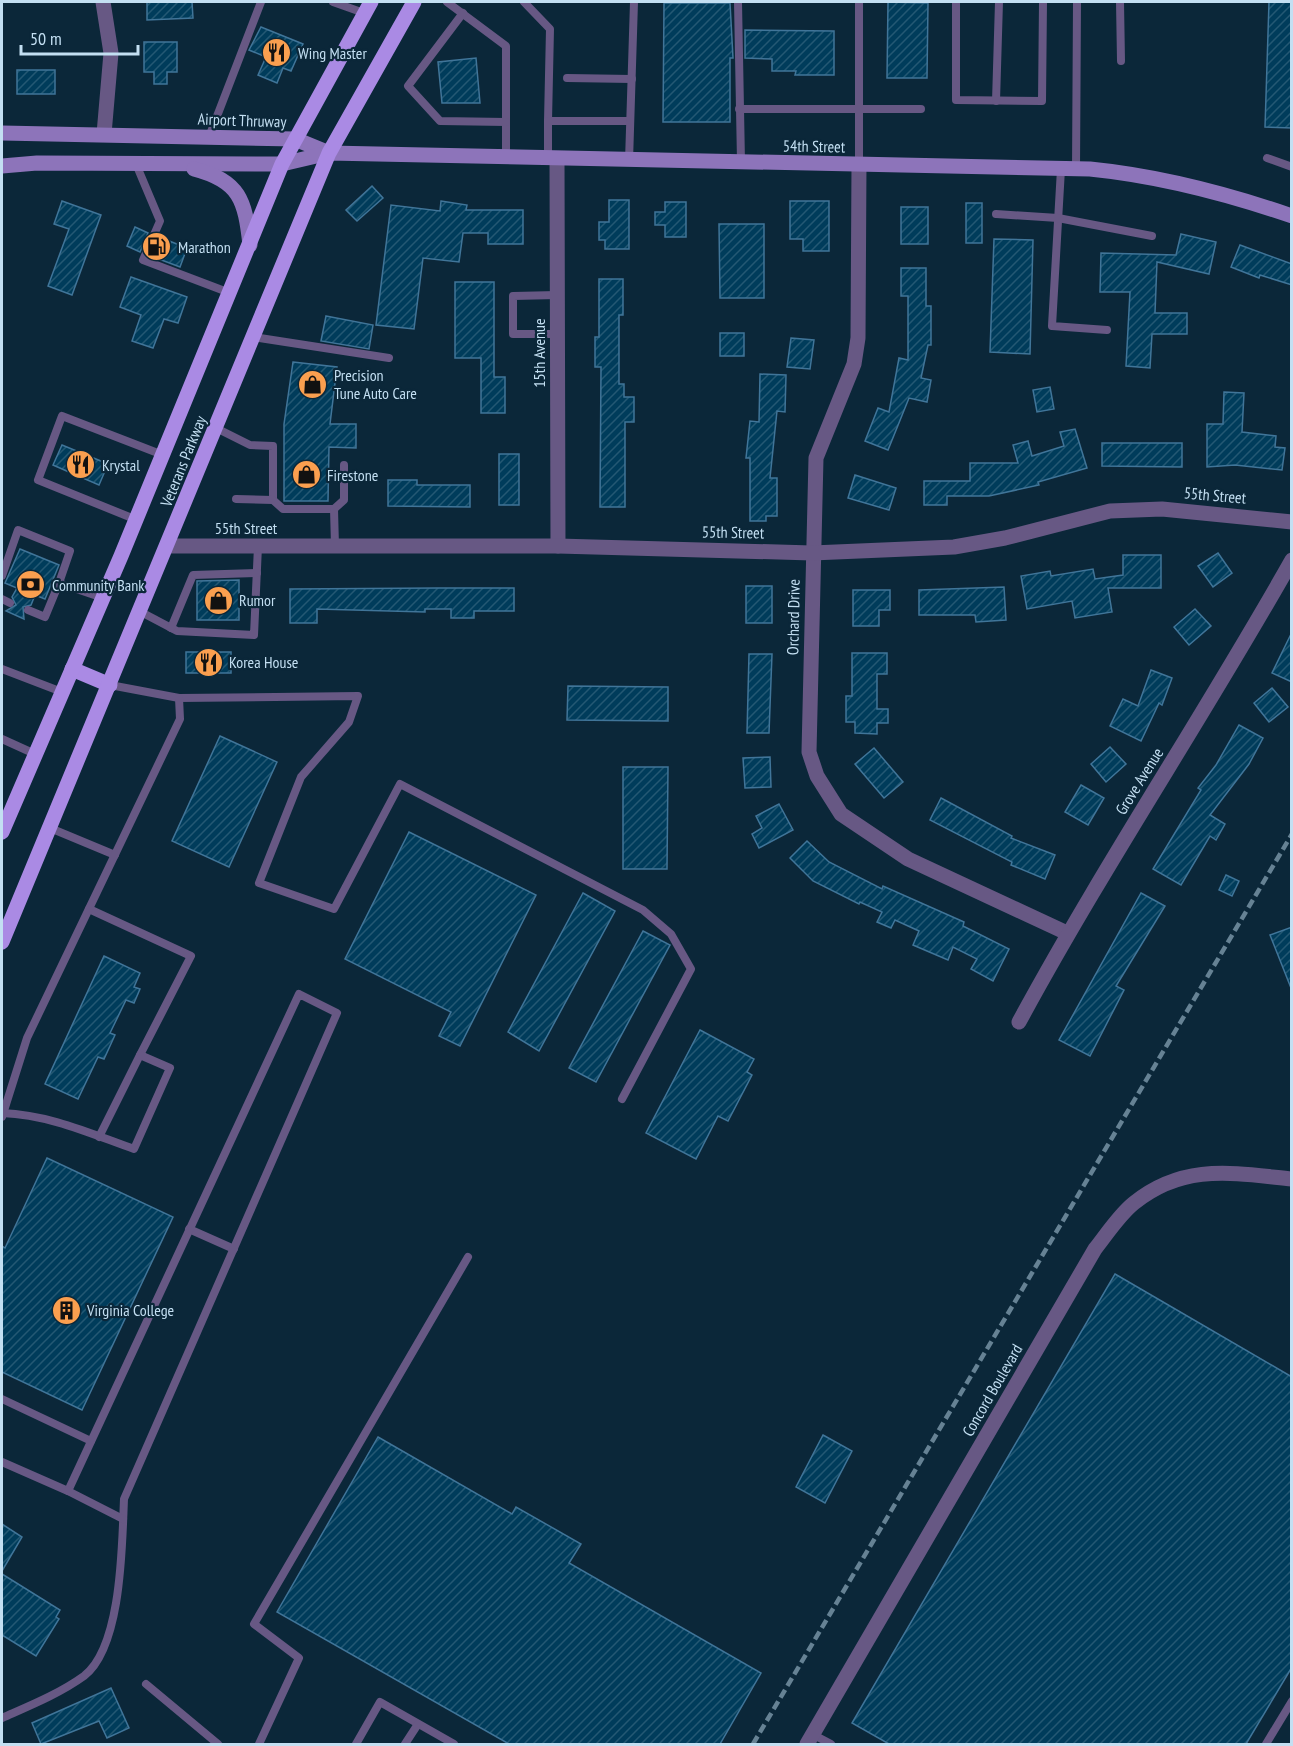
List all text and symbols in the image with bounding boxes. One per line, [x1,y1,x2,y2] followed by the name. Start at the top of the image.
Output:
[21,18,138,56] scale bar
[30,27,62,50] text: 50 m
[261,37,293,69] restaurant icon: Wing Master
[298,43,367,63] place label: Wing Master
[197,108,287,132] street label: Airport Thruway
[783,135,846,157] street label: 54th Street
[141,231,173,263] fuel station icon: Marathon
[178,237,231,257] place label: Marathon
[529,318,549,388] street label: 15th Avenue
[334,365,417,403] place label: Precision Tune Auto Care
[297,368,329,400] shop icon: Precision Tune Auto Care
[155,413,210,510] street label: Veterans Parkway
[65,449,97,481] restaurant icon: Krystal
[102,455,140,475] place label: Krystal
[290,459,322,491] shop icon: Firestone
[327,465,378,485] place label: Firestone
[1183,482,1248,508] street label: 55th Street
[215,518,278,538] street label: 55th Street
[702,521,765,543] street label: 55th Street
[15,569,47,601] bank icon: Community Bank
[52,575,145,595] place label: Community Bank
[782,579,804,655] street label: Orchard Drive
[202,584,234,616] shop icon: Rumor
[239,590,276,610] place label: Rumor
[192,646,224,678] restaurant icon: Korea House
[229,652,298,672] place label: Korea House
[1111,744,1167,818] street label: Grove Avenue
[50,1294,82,1326] building icon: Virginia College
[86,1300,174,1320] place label: Virginia College
[958,1340,1027,1440] street label: Concord Boulevard

